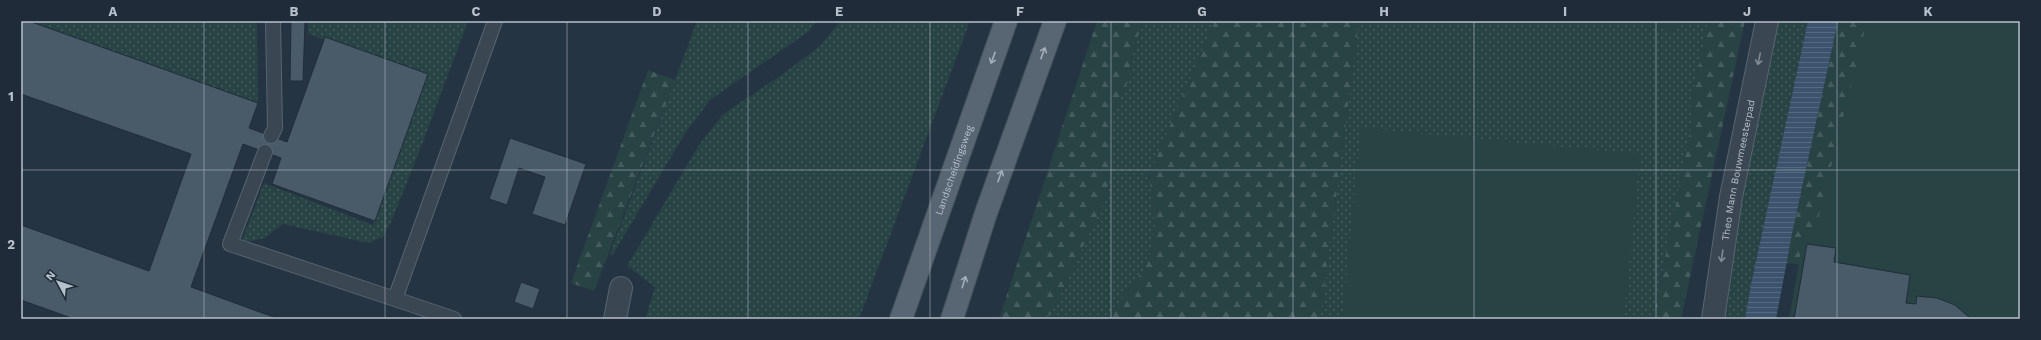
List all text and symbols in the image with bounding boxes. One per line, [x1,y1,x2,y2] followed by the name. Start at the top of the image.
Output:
[109,4,118,19] text: A
[290,4,299,19] text: B
[472,4,481,19] text: C
[652,4,662,19] text: D
[835,4,843,19] text: E
[1016,4,1024,19] text: F
[1197,4,1207,19] text: G
[1379,4,1389,19] text: H
[1563,4,1567,19] text: I
[1743,4,1751,19] text: J
[1923,4,1933,19] text: K
[1040,48,1048,60] one-way arrow
[988,51,996,63] one-way arrow
[1755,52,1763,65] one-way arrow
[8,89,14,104] text: 1
[1719,99,1756,241] street label: Theo Mann Bouwmeesterpad
[933,123,975,216] street label: Landscheidingsweg
[996,170,1004,182] one-way arrow
[7,237,15,252] text: 2
[1718,249,1726,262] one-way arrow
[38,262,78,302] north arrow
[43,269,58,283] text: N
[961,275,968,288] one-way arrow

